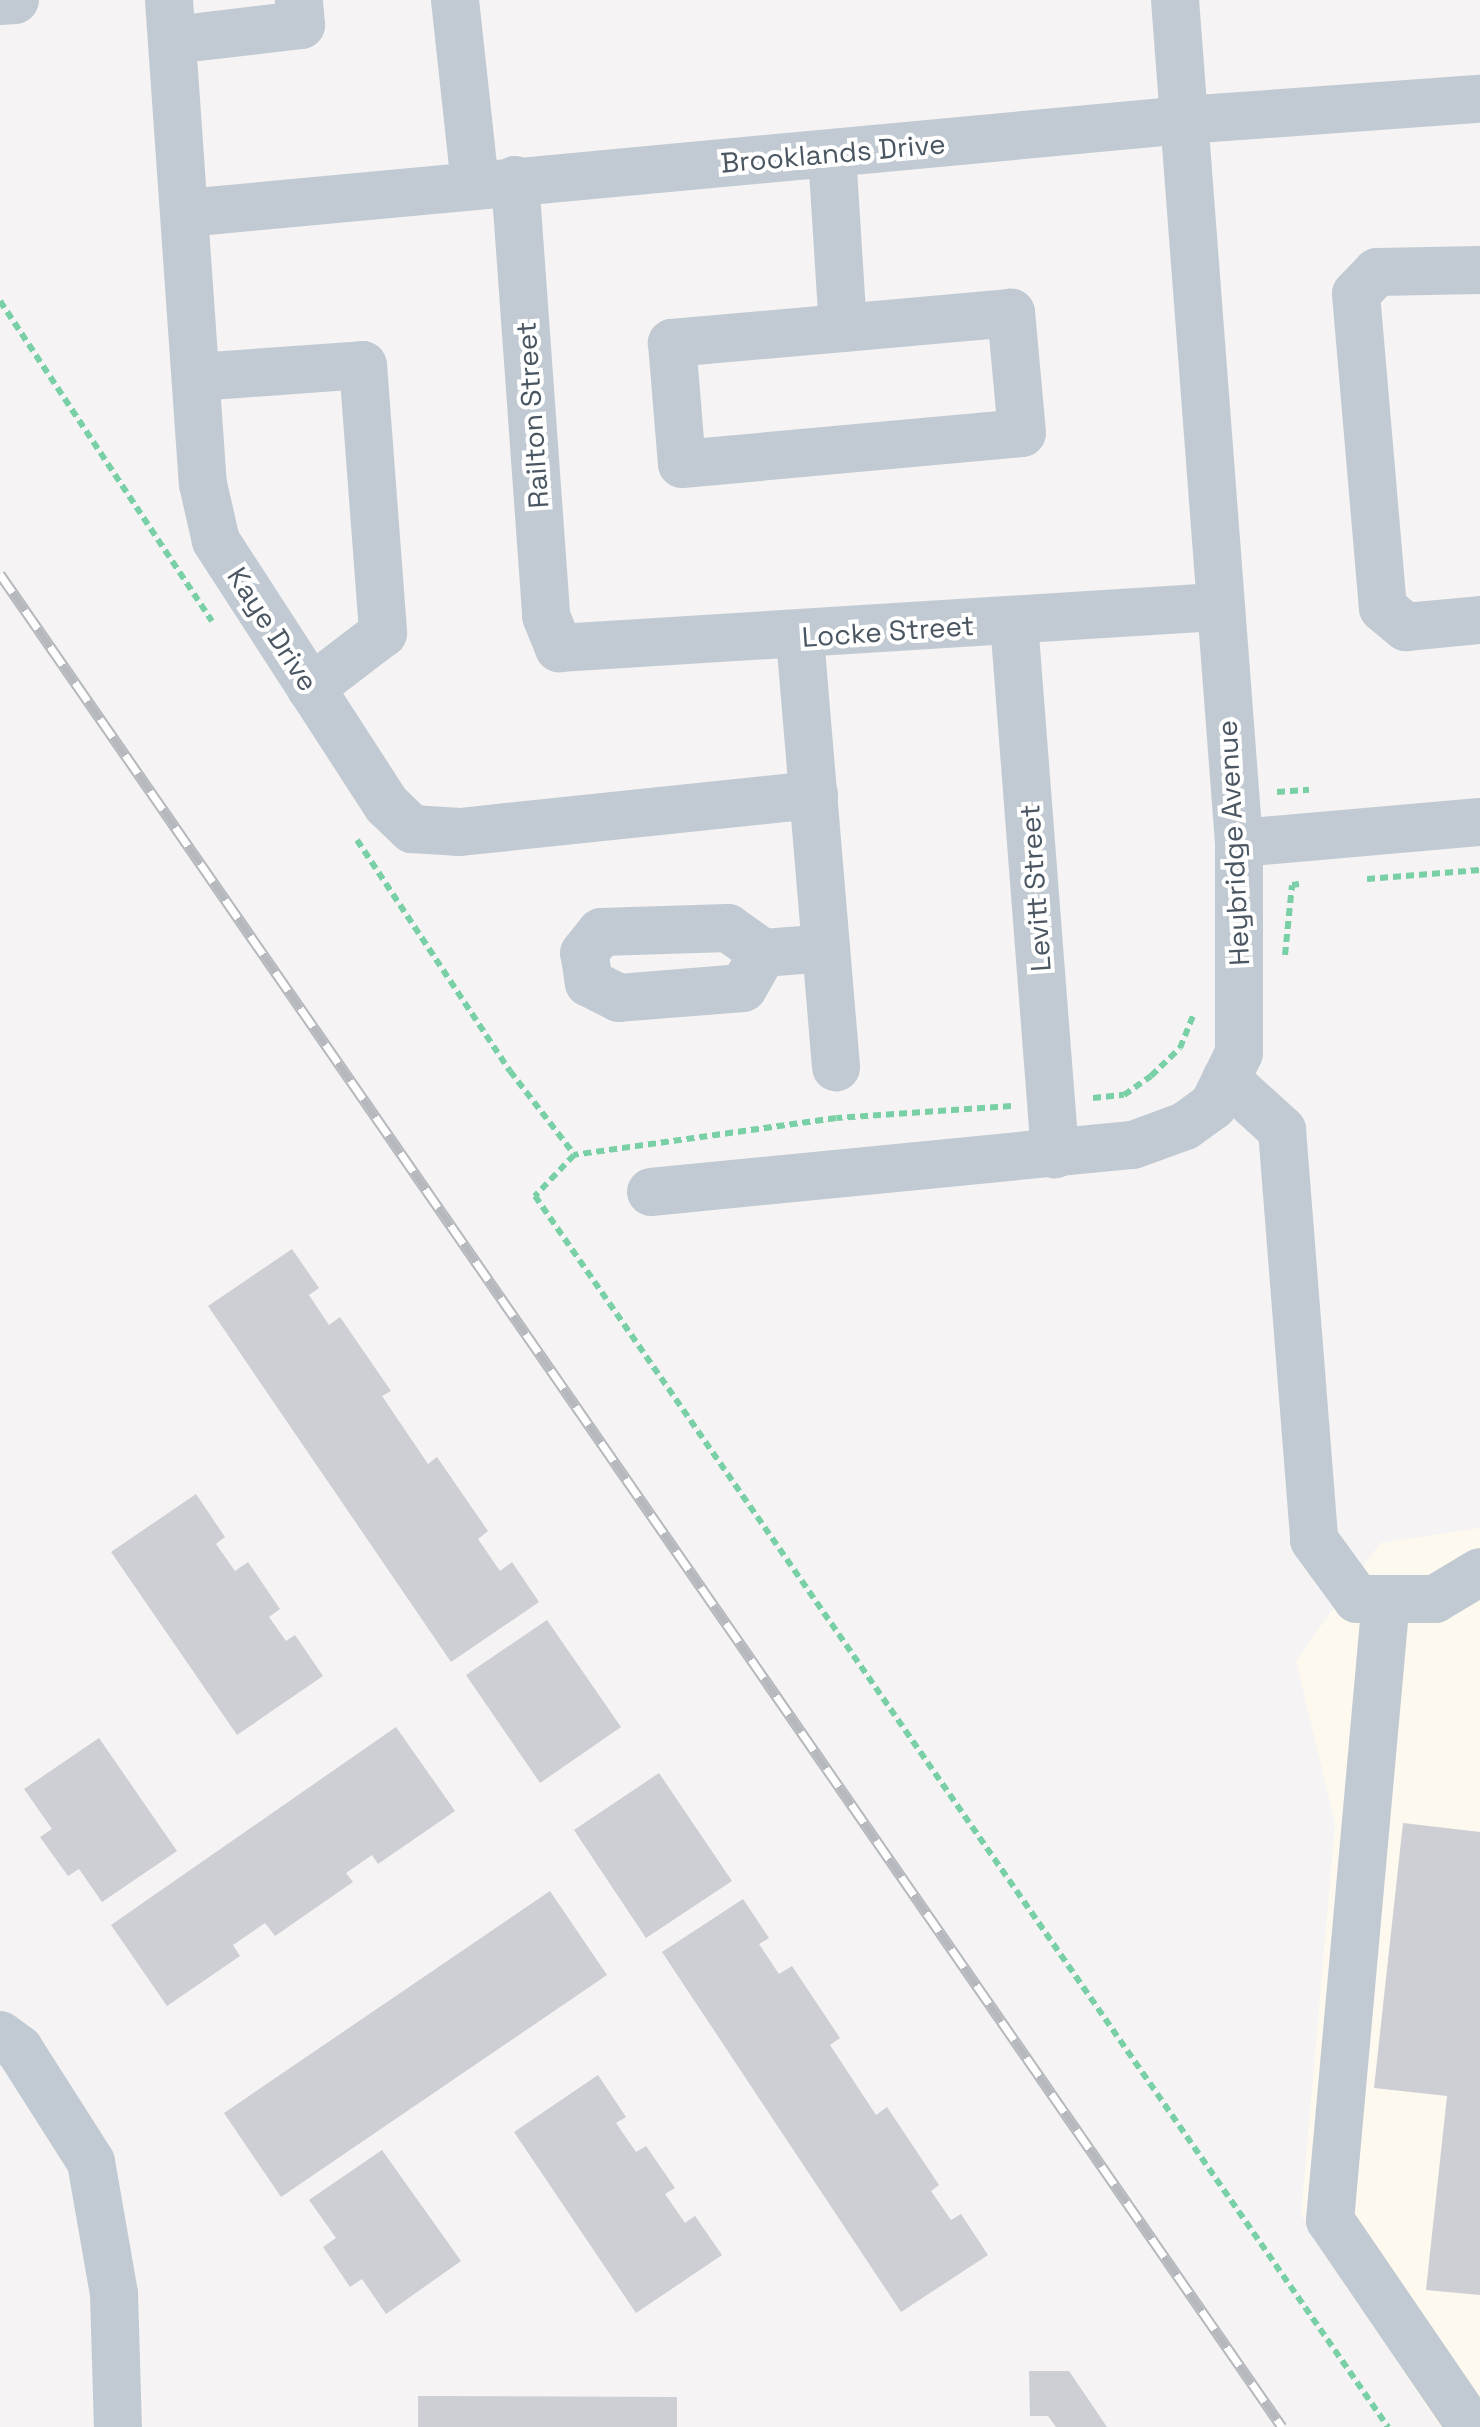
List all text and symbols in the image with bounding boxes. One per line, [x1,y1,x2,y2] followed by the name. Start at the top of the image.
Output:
[719,126,947,180] street label: Brooklands Drive
[509,321,555,509] street label: Railton Street
[221,561,325,697] street label: Kaye Drive
[801,608,975,654] street label: Locke Street
[1210,719,1256,967] street label: Heybridge Avenue
[1012,803,1058,973] street label: Levitt Street

